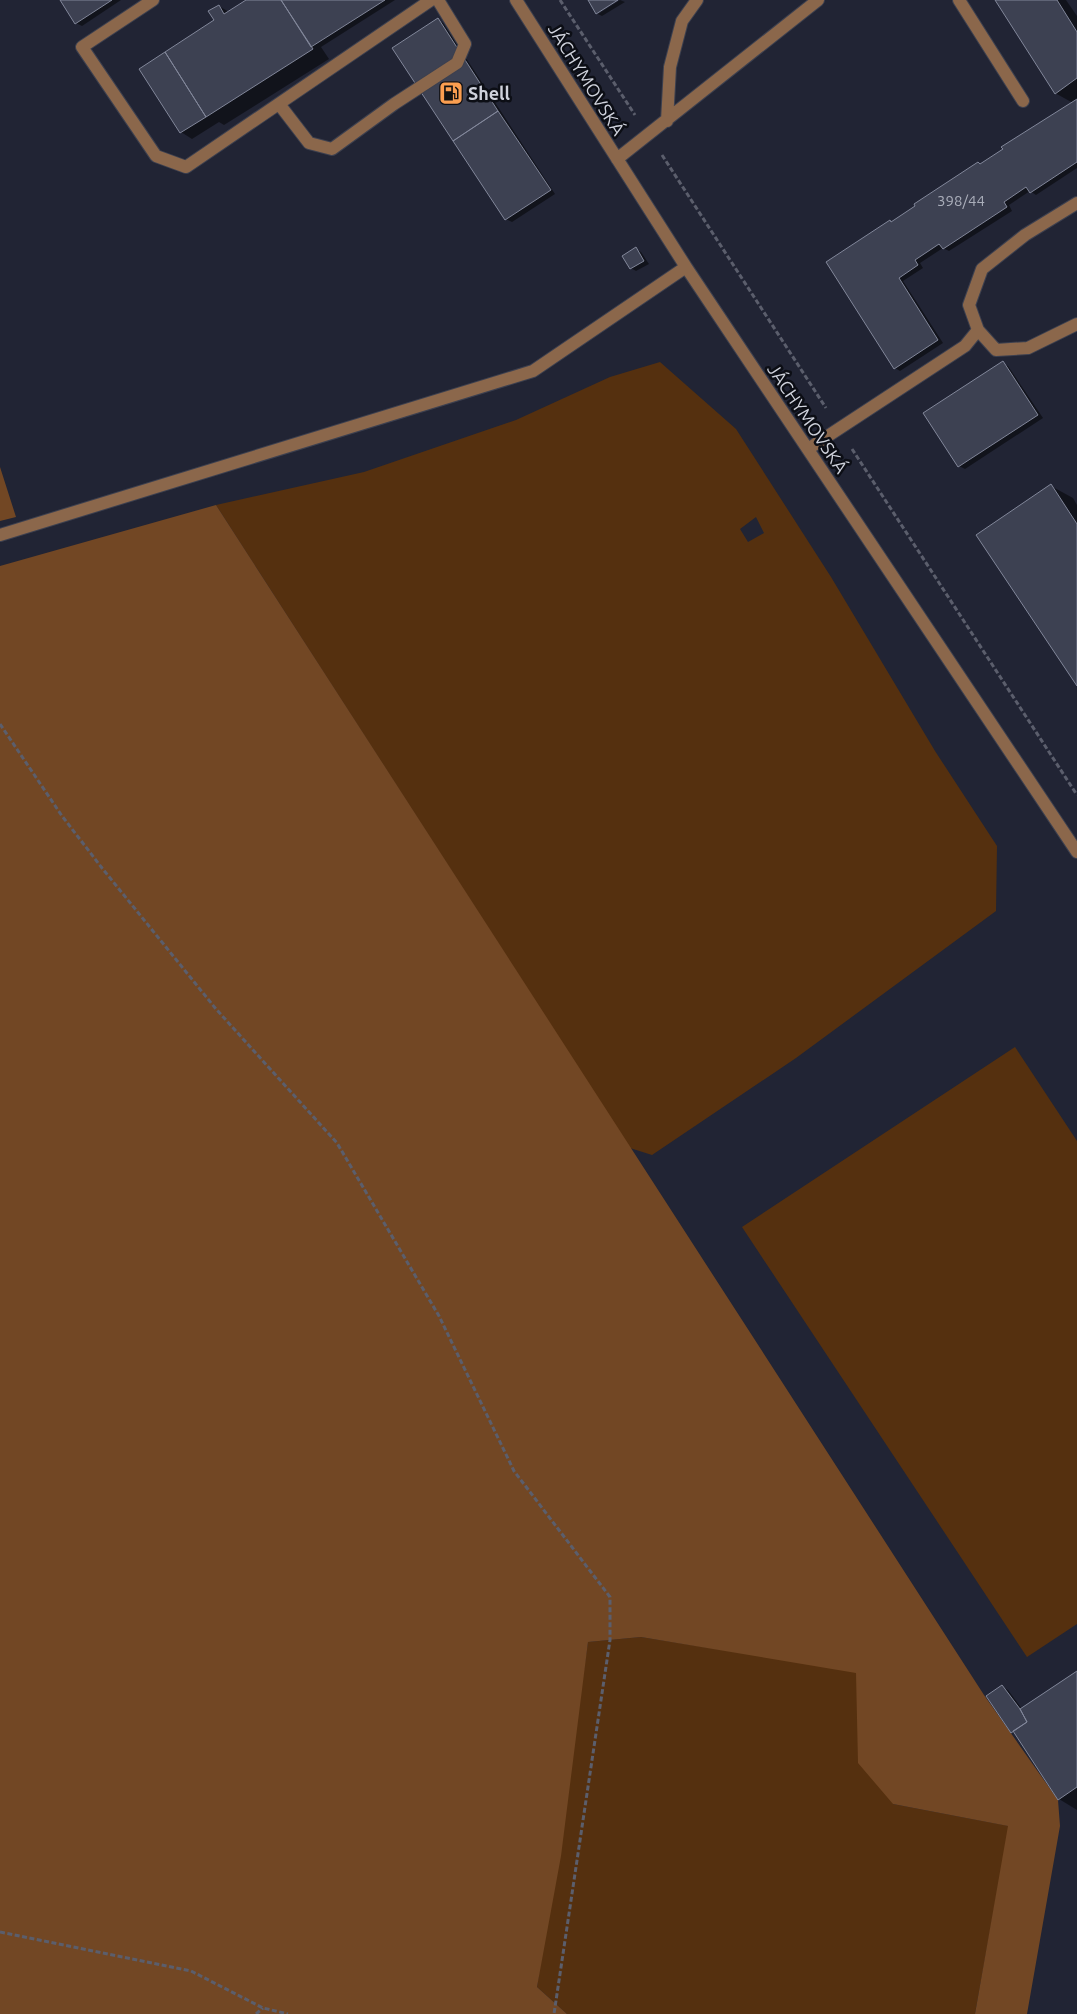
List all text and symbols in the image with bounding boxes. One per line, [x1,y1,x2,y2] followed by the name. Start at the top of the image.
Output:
[545,19,630,139] street label: JÁCHYMOVSKÁ
[438,80,464,106] fuel station icon: Shell
[468,83,511,103] place label: Shell
[937,192,985,209] house number: 398/44
[764,359,853,477] street label: JÁCHYMOVSKÁ

